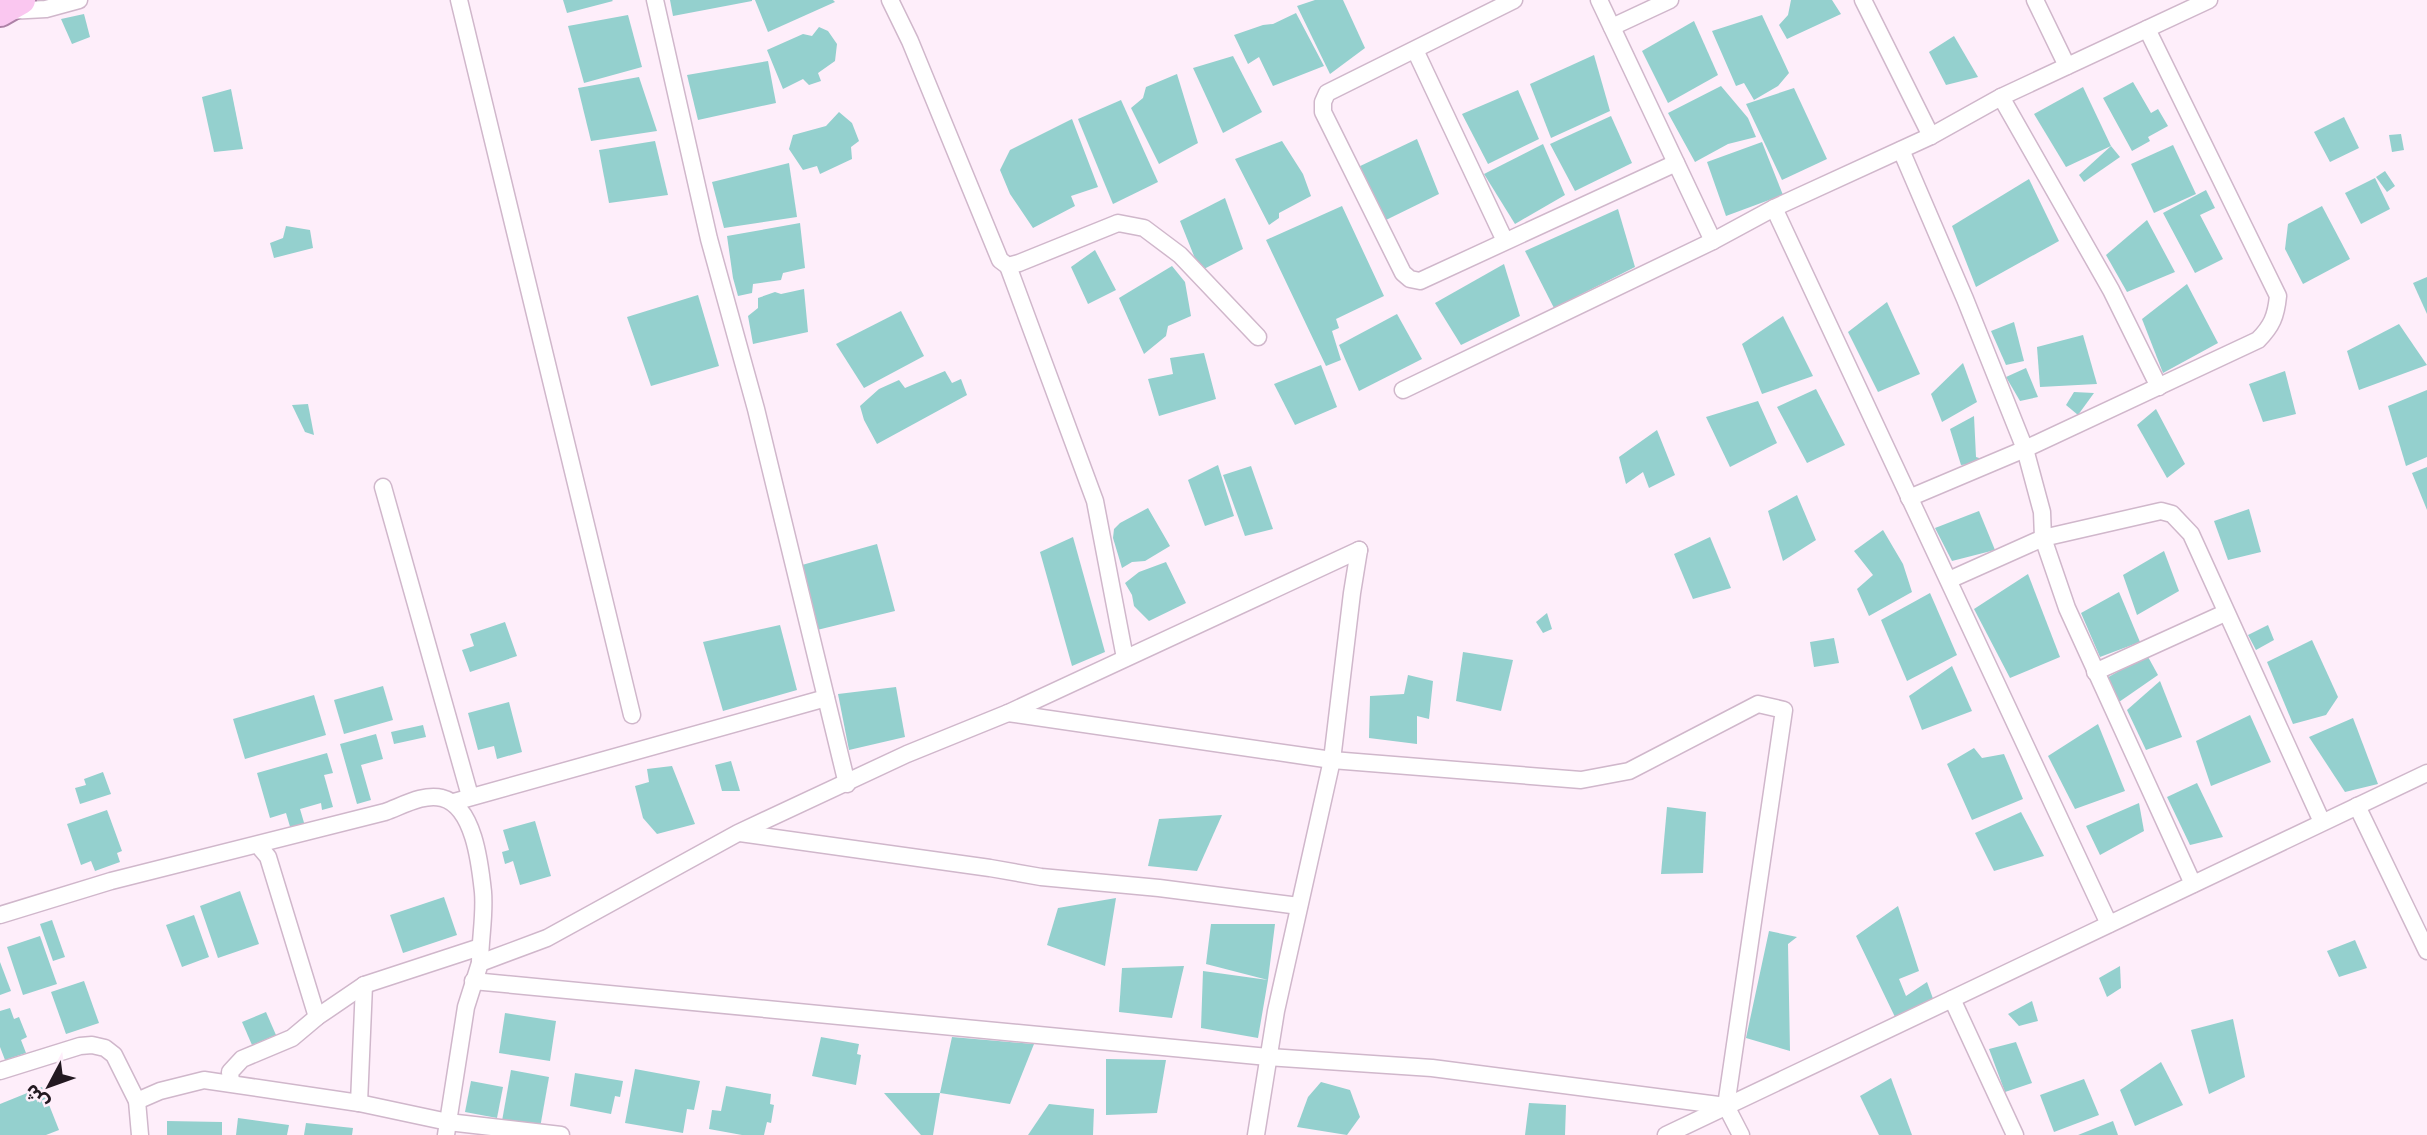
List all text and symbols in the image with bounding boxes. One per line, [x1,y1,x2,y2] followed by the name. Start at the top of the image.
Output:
[14,1051,84,1121] north arrow
[19,1079,54,1114] text: ش

